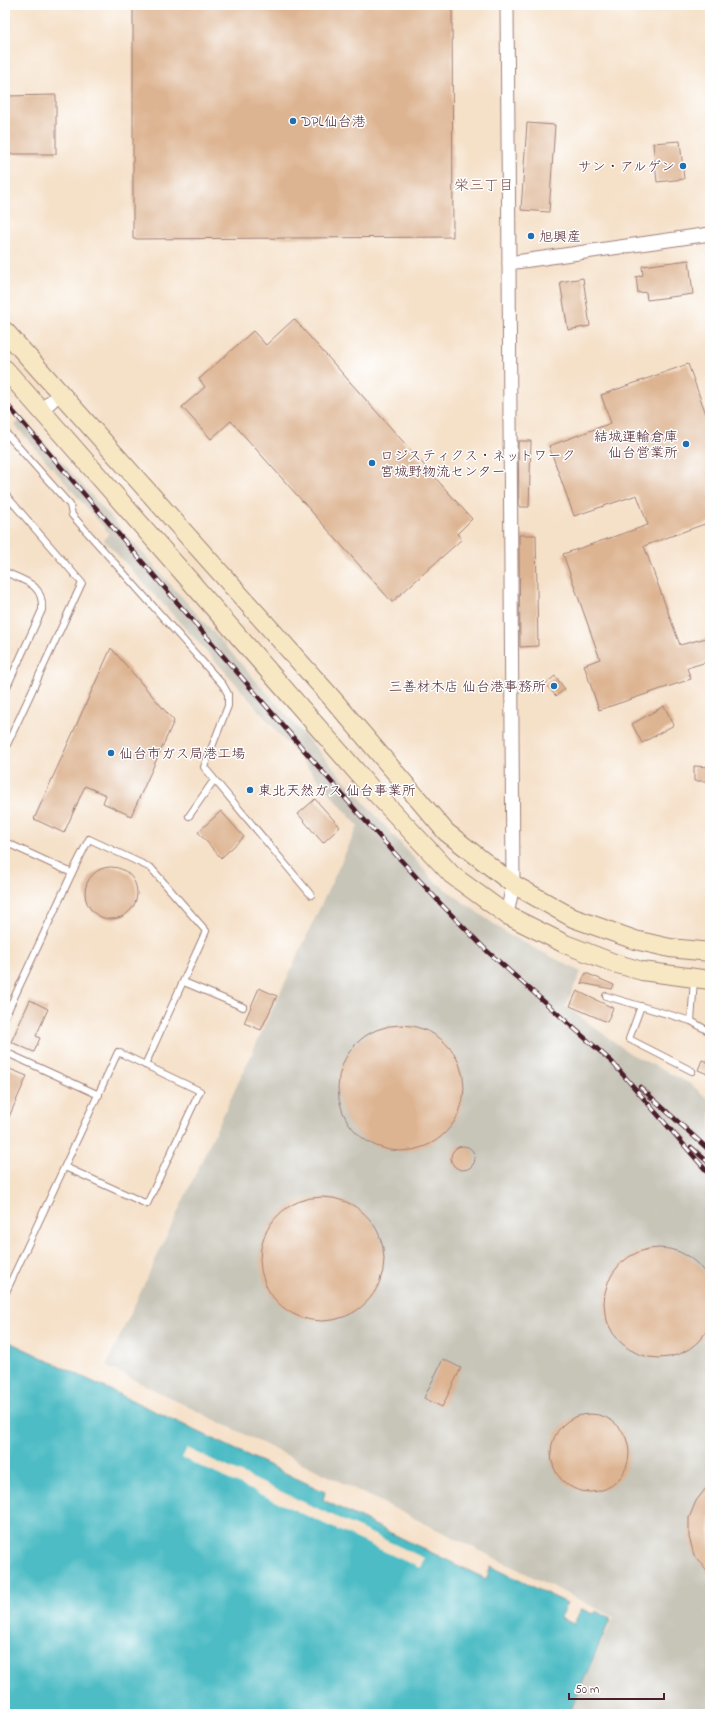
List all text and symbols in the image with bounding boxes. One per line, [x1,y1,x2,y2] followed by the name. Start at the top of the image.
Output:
[300,112,366,133] place label: DPL仙台港
[288,116,298,126] marker: DPL仙台港
[578,157,675,178] place label: サン・アルゲン
[678,161,688,171] marker: サン・アルゲン
[454,175,514,197] district label: 栄三丁目
[539,227,581,248] place label: 旭興産
[526,231,536,241] marker: 旭興産
[594,427,678,464] place label: 結城運輸倉庫 仙台営業所
[681,439,691,449] marker: 結城運輸倉庫 仙台営業所
[380,446,575,483] place label: ロジスティクス・ネットワーク 宮城野物流センター
[367,458,377,468] marker: ロジスティクス・ネットワーク 宮城野物流センター
[389,677,546,698] place label: 三善材木店 仙台港事務所
[549,681,559,691] marker: 三善材木店 仙台港事務所
[119,744,245,765] place label: 仙台市ガス局港工場
[106,748,116,758] marker: 仙台市ガス局港工場
[258,781,416,802] place label: 東北天然ガス 仙台事業所
[245,785,255,795] marker: 東北天然ガス 仙台事業所
[569,1675,664,1701] scale bar
[575,1681,599,1699] text: 50 m

